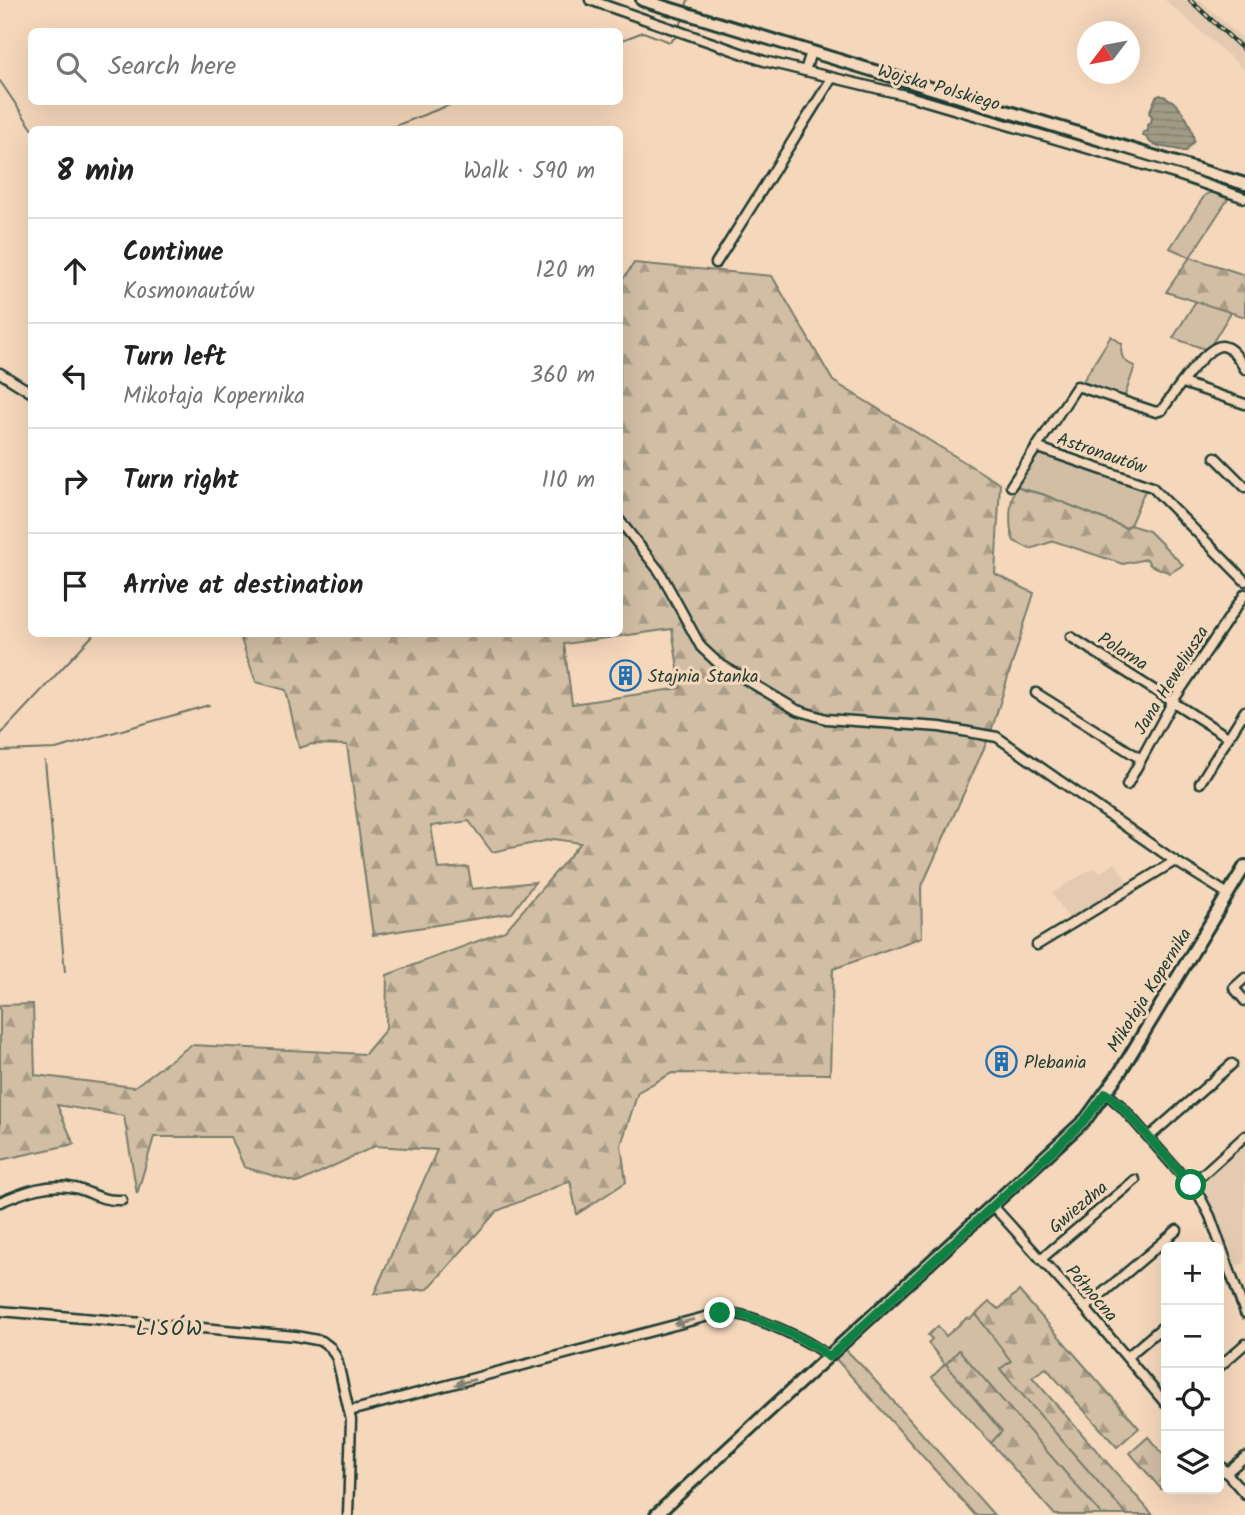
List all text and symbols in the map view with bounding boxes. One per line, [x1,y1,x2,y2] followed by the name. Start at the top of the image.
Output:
[1077,21,1140,84] north arrow
[28,28,623,105] search box
[108,46,236,88] text: Search here
[52,48,90,86] icon: search
[874,57,1003,120] street label: Wojska Polskiego
[56,148,134,196] text: 8 min
[463,154,595,190] text: Walk · 590 m
[123,232,224,274] text: Continue
[56,252,94,290] icon: ahead
[535,253,595,289] text: 120 m
[123,274,254,310] text: Kosmonautów
[123,337,226,379] text: Turn left
[56,357,94,395] icon: left
[530,358,595,394] text: 360 m
[123,379,305,415] text: Mikołaja Kopernika
[1053,425,1151,484] street label: Astronautów
[123,460,239,502] text: Turn right
[56,462,94,500] icon: right
[542,463,595,499] text: 110 m
[123,565,363,607] text: Arrive at destination
[56,567,94,605] icon: arrive
[1127,621,1217,741] street label: Jana Heweliusza
[1091,625,1153,679] street label: Polarna
[608,659,642,693] building icon: Stajnia Stanka
[648,663,759,692] place label: Stajnia Stanka
[1100,923,1200,1059] street label: Mikołaja Kopernika
[984,1045,1018,1079] building icon: Plebania
[1024,1049,1087,1078] place label: Plebania
[1175,1169,1206,1200] route start
[1043,1174,1115,1242] street label: Gwiezdna
[1161,1242,1224,1494] map controls
[1161,1242,1224,1305] button: +
[1058,1259,1124,1329] street label: Północna
[704,1297,735,1328] route end
[1161,1305,1224,1368] button: −
[136,1313,204,1346] district label: LISÓW
[673,1317,695,1328] one-way arrow
[1161,1368,1224,1431] button: locate
[454,1378,475,1388] one-way arrow
[1161,1431,1224,1494] button: layers

